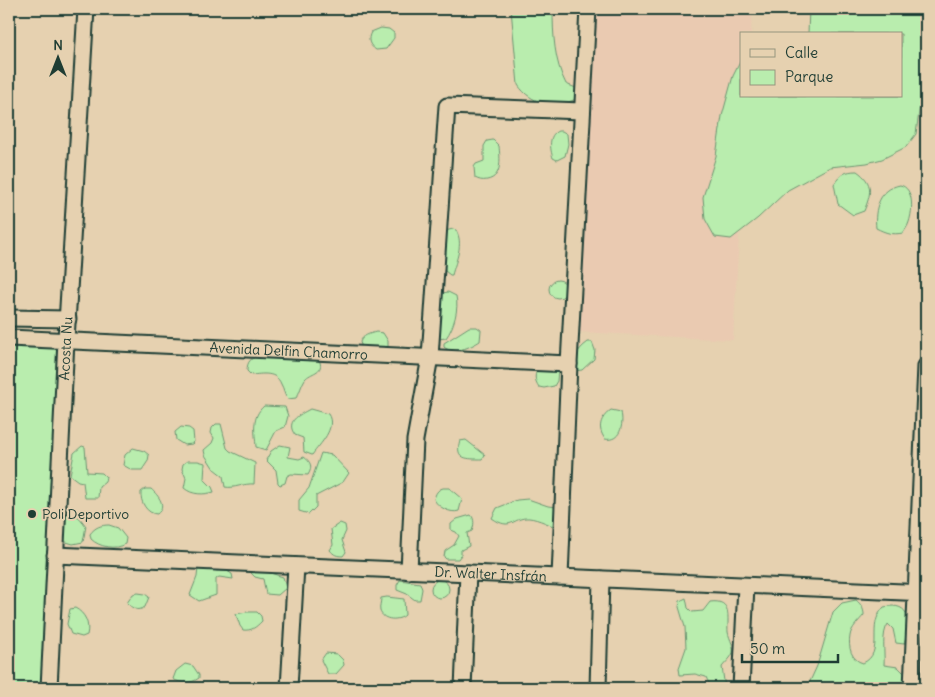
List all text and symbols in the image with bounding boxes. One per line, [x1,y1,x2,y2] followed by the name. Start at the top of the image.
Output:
[32,32,82,82] north arrow
[740,32,902,98] legend
[53,36,63,54] text: N
[785,43,818,62] text: Calle
[785,67,833,86] text: Parque
[55,316,76,381] street label: Acosta Ñu
[209,338,368,364] street label: Avenida Delfin Chamorro
[42,505,129,523] place label: Poli Deportivo
[26,508,38,520] marker: Poli Deportivo
[434,563,547,585] street label: Dr. Walter Insfrán
[742,632,839,664] scale bar
[750,639,785,658] text: 50 m

